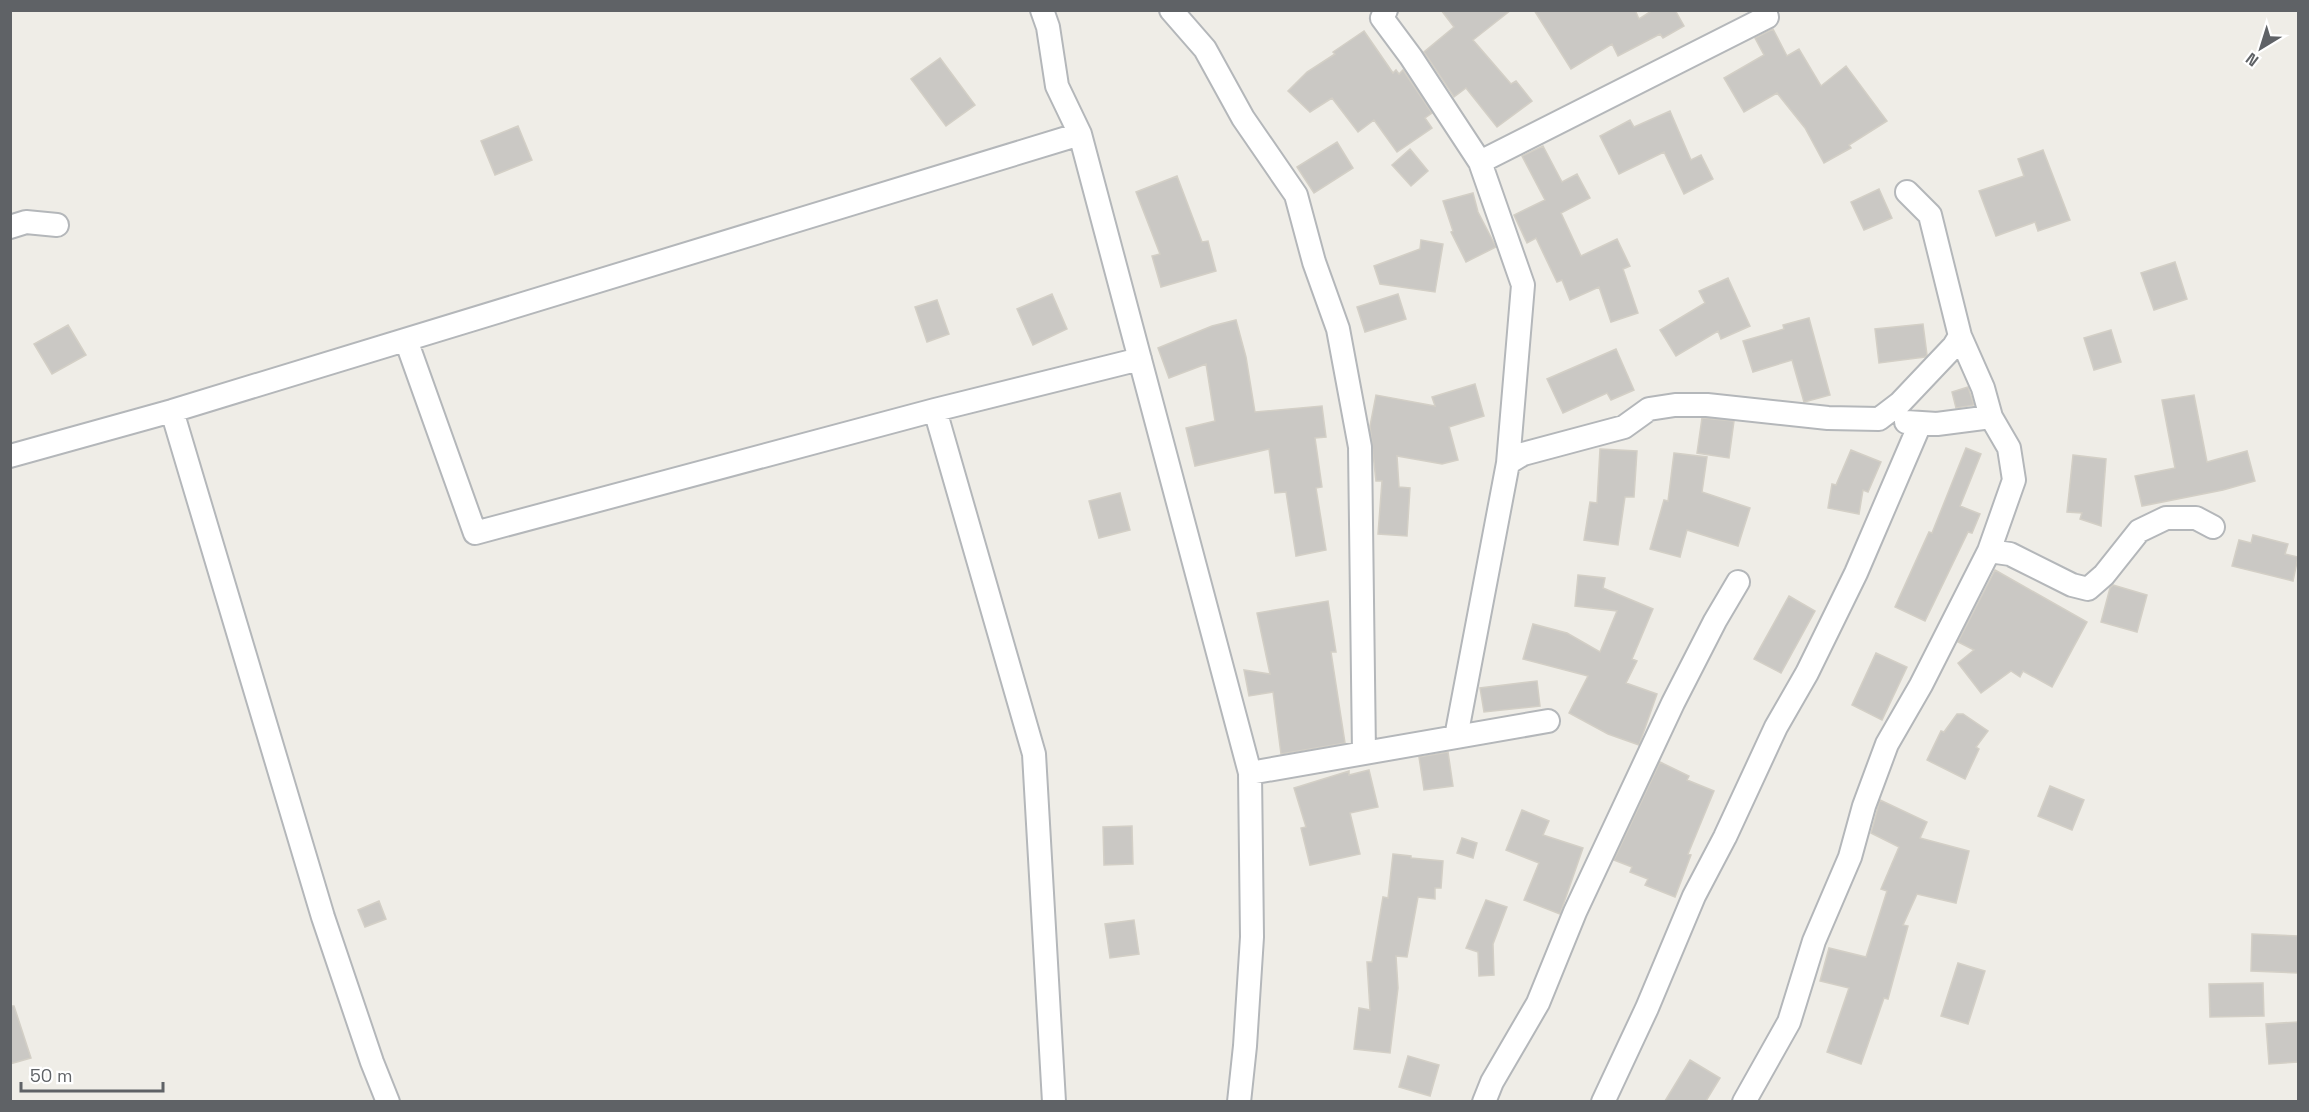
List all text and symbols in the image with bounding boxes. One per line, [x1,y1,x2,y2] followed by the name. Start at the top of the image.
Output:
[2231,18,2291,78] north arrow
[2241,48,2263,71] text: N
[21,1055,164,1093] scale bar
[30,1064,72,1087] text: 50 m

